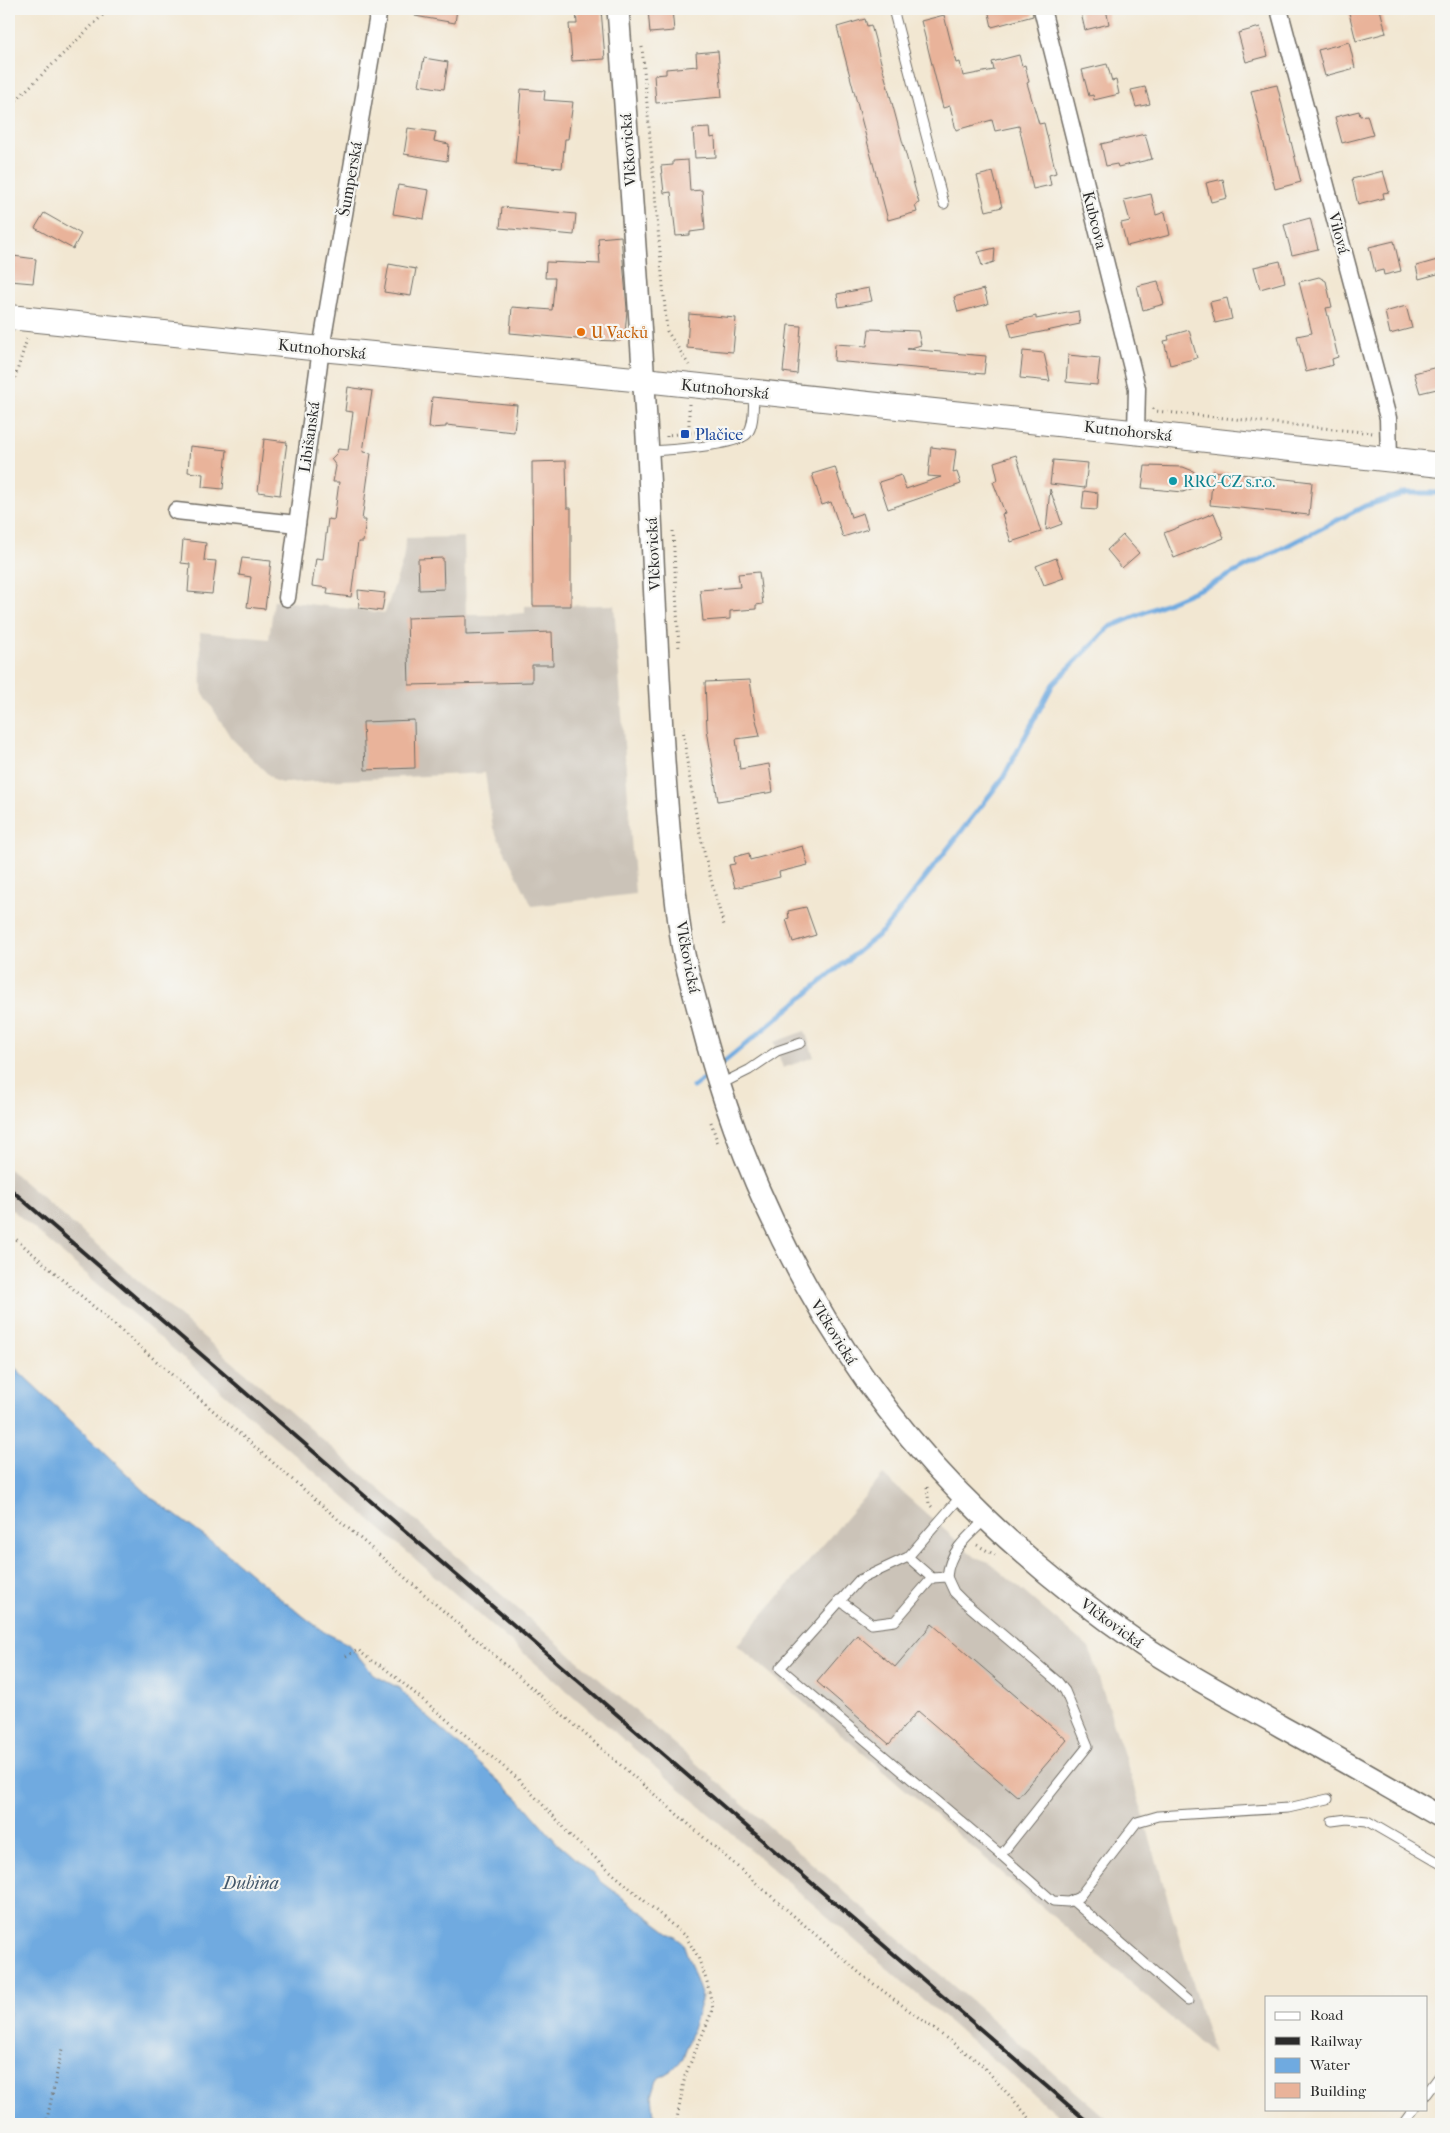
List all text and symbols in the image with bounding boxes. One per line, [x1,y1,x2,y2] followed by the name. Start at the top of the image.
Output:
[616,112,640,188] street label: Vlčkovická
[333,139,366,218] street label: Šumperská
[1079,189,1111,251] street label: Kubcova
[1324,209,1354,257] street label: Vilová
[591,323,648,342] place label: U Vacků
[575,326,587,338] marker: U Vacků
[277,335,368,363] street label: Kutnohorská
[680,375,771,403] street label: Kutnohorská
[295,400,323,474] street label: Libišanská
[1083,417,1174,445] street label: Kutnohorská
[695,425,743,444] place label: Plačice
[679,428,691,440] marker: Plačice
[1183,472,1275,491] place label: RRC-CZ s.r.o.
[1167,475,1179,487] marker: RRC-CZ s.r.o.
[642,516,664,592] street label: Vlčkovická
[672,918,704,995] street label: Vlčkovická
[806,1295,862,1369] street label: Vlčkovická
[1076,1593,1148,1653] street label: Vlčkovická
[222,1873,279,1894] water label: Dubina
[1265,1996,1428,2110] legend
[1310,2006,1344,2024] text: Road
[1310,2032,1363,2050] text: Railway
[1309,2056,1350,2074] text: Water
[1310,2082,1367,2100] text: Building

